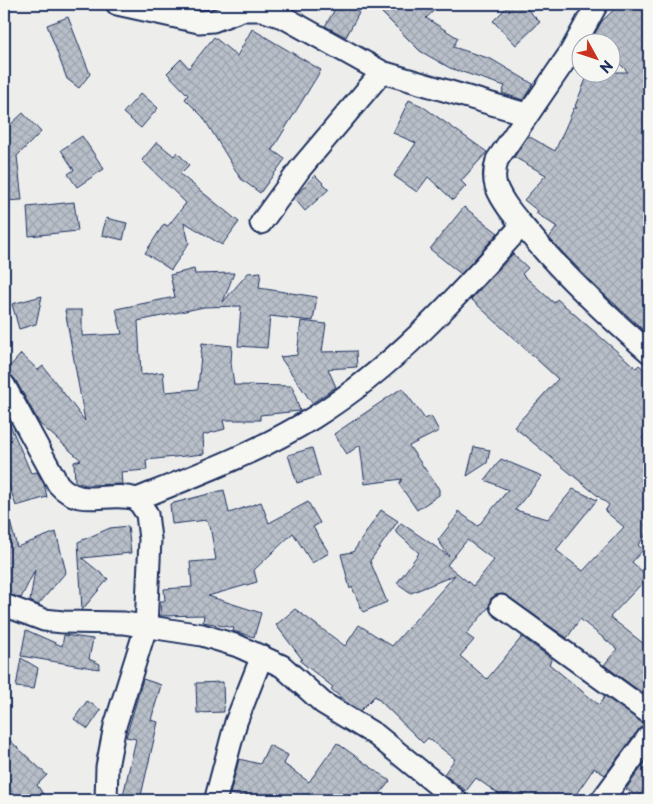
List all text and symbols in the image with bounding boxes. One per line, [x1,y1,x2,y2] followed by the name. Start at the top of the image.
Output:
[570,32,620,82] north arrow
[595,56,618,78] text: N

